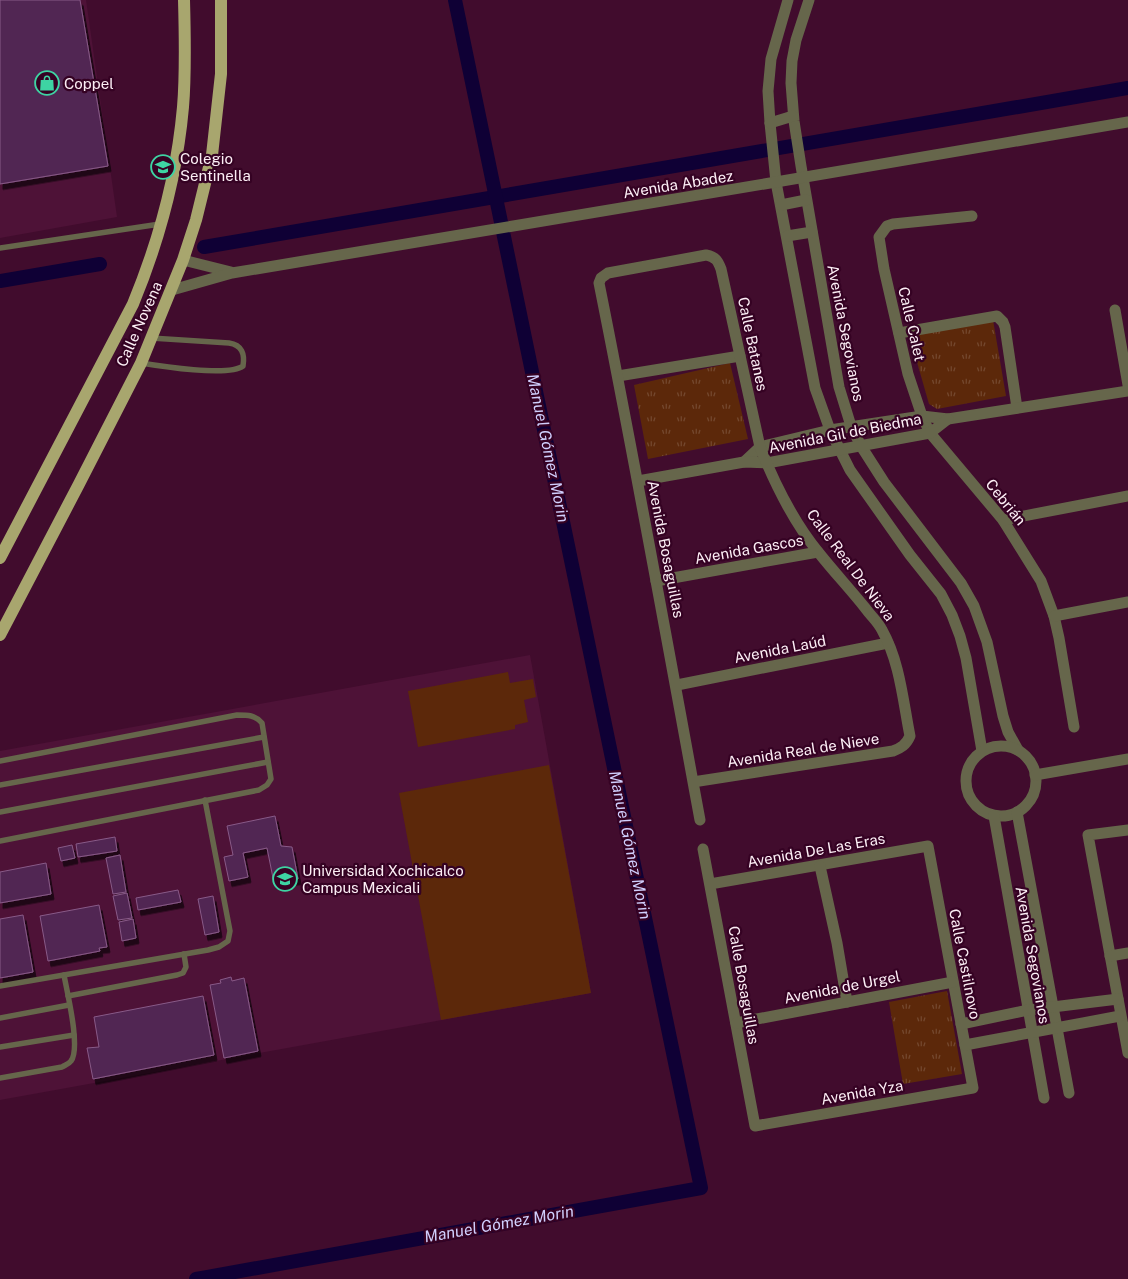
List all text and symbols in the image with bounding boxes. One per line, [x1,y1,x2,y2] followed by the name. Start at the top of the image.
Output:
[34,70,60,96] shop icon: Coppel
[64,75,114,92] place label: Coppel
[180,150,251,184] place label: Colegio Sentinella
[150,154,176,180] school or university icon: Colegio Sentinella
[622,167,734,201] street label: Avenida Abadez
[824,263,868,403] street label: Avenida Segovianos
[113,279,165,369] street label: Calle Novena
[895,285,929,363] street label: Calle Calet
[735,295,771,393] street label: Calle Batanes
[523,372,573,524] water label: Manuel Gómez Morin
[767,410,923,456] street label: Avenida Gil de Biedma
[982,476,1030,528] street label: Cebrián
[644,479,688,619] street label: Avenida Bosaguillas
[803,506,899,624] street label: Calle Real De Nieva
[693,531,805,567] street label: Avenida Gascos
[733,632,827,666] street label: Avenida Laúd
[726,730,880,770] street label: Avenida Real de Nieve
[605,769,655,921] water label: Manuel Gómez Morin
[746,829,886,871] street label: Avenida De Las Eras
[302,862,464,896] place label: Universidad Xochicalco Campus Mexicali
[272,866,298,892] school or university icon: Universidad Xochicalco Campus Mexicali
[1013,885,1053,1025] street label: Avenida Segovianos
[946,907,984,1021] street label: Calle Castilnovo
[725,925,763,1045] street label: Calle Bosaguillas
[782,967,902,1007] street label: Avenida de Urgel
[820,1076,904,1108] street label: Avenida Yza
[423,1201,575,1247] water label: Manuel Gómez Morin

